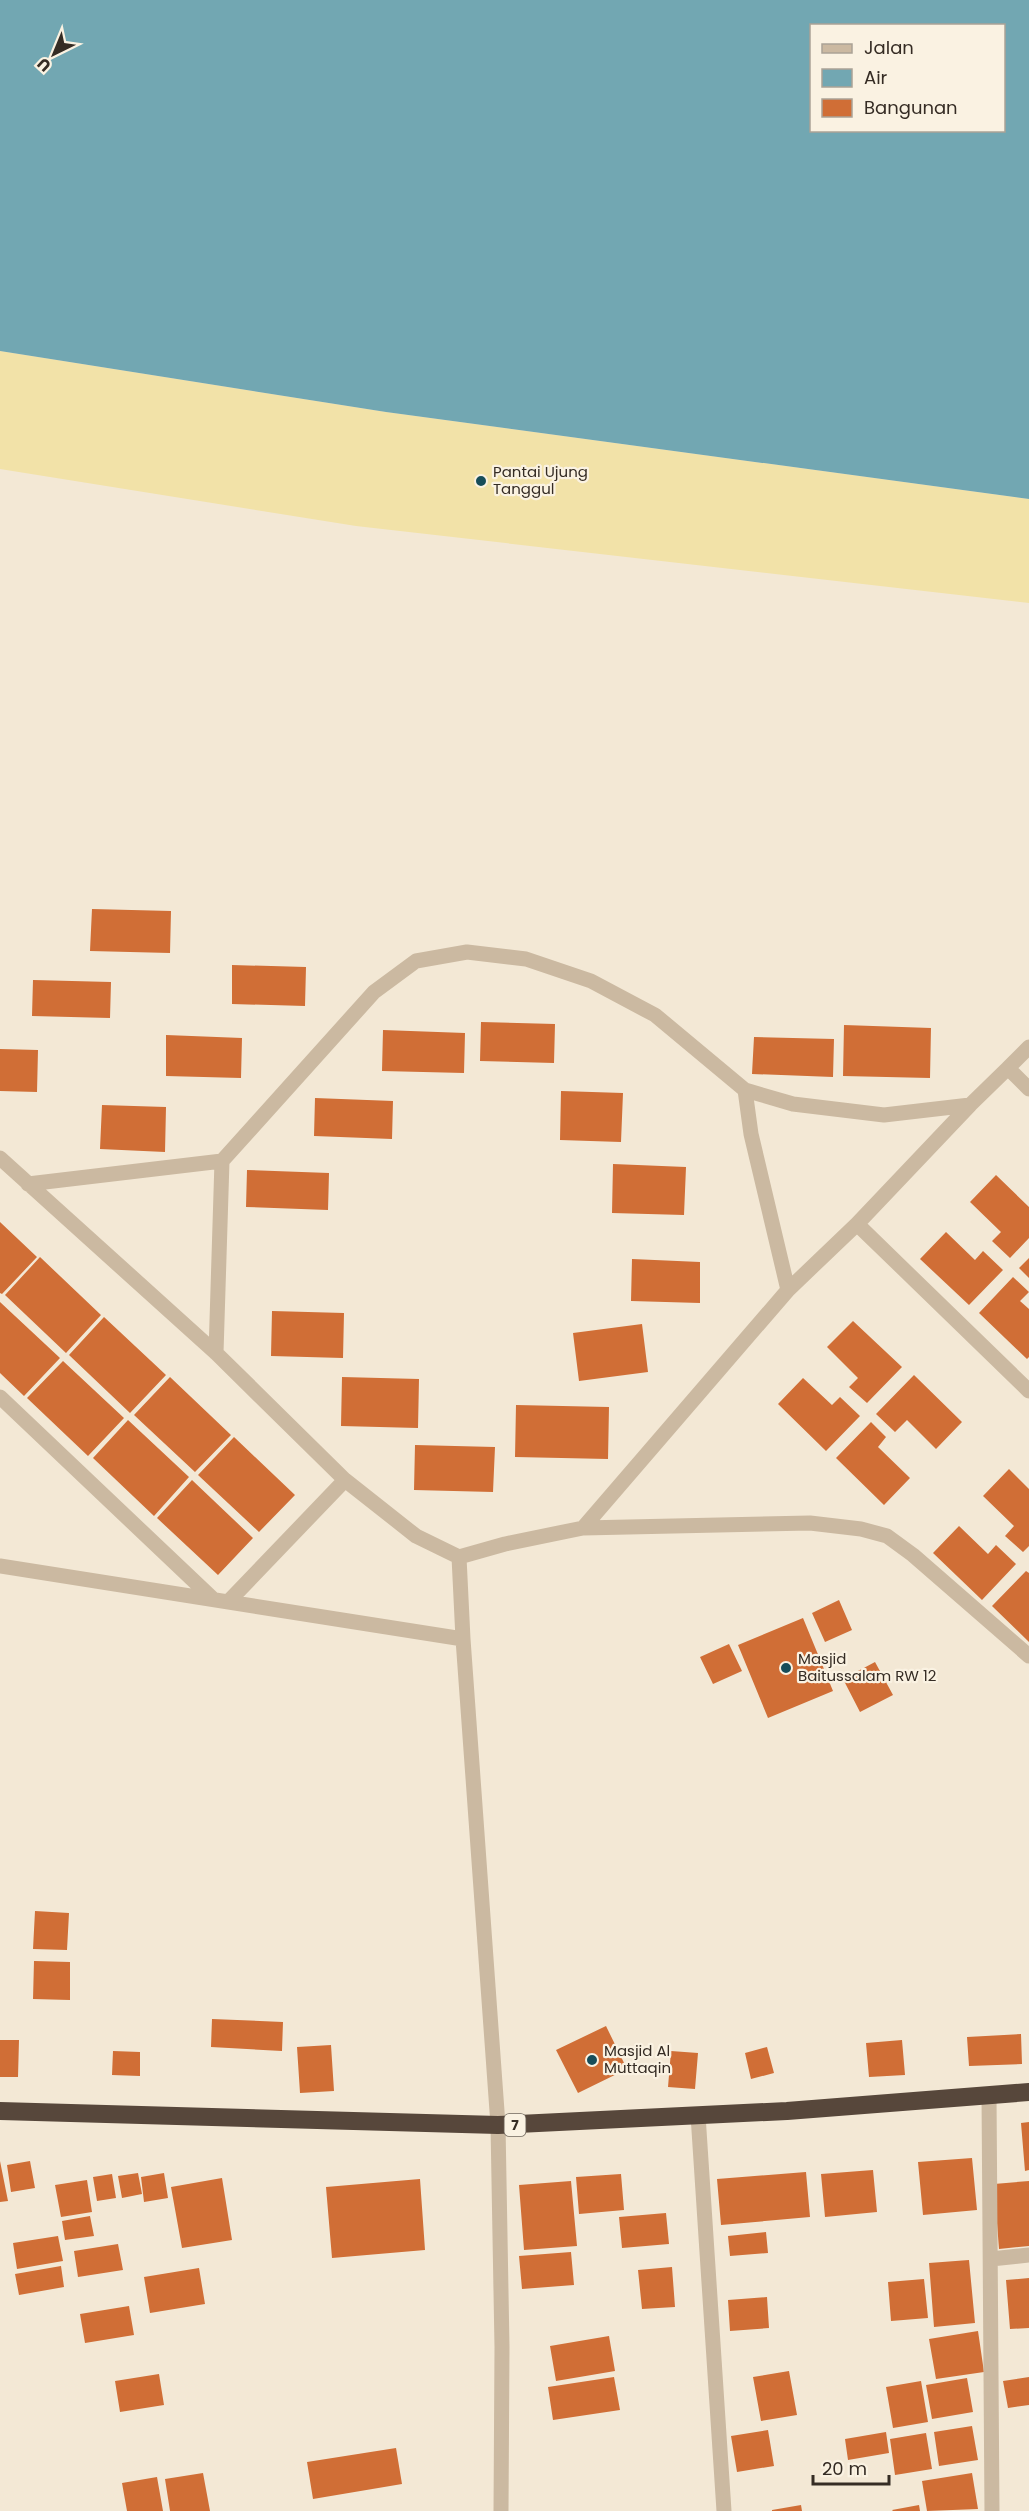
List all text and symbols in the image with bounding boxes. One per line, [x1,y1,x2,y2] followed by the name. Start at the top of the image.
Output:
[24,24,84,84] north arrow
[810,24,1005,132] legend
[864,35,914,60] text: Jalan
[32,52,56,77] text: U
[864,65,888,90] text: Air
[864,95,958,120] text: Bangunan
[493,461,588,499] place label: Pantai Ujung Tanggul
[474,474,488,488] marker: Pantai Ujung Tanggul
[798,1648,936,1686] place label: Masjid Baitussalam RW 12
[779,1661,793,1675] marker: Masjid Baitussalam RW 12
[604,2040,671,2078] place label: Masjid Al Muttaqin
[585,2053,599,2067] marker: Masjid Al Muttaqin
[504,2114,526,2136] road number: 7
[813,2448,890,2486] scale bar
[822,2456,867,2481] text: 20 m

